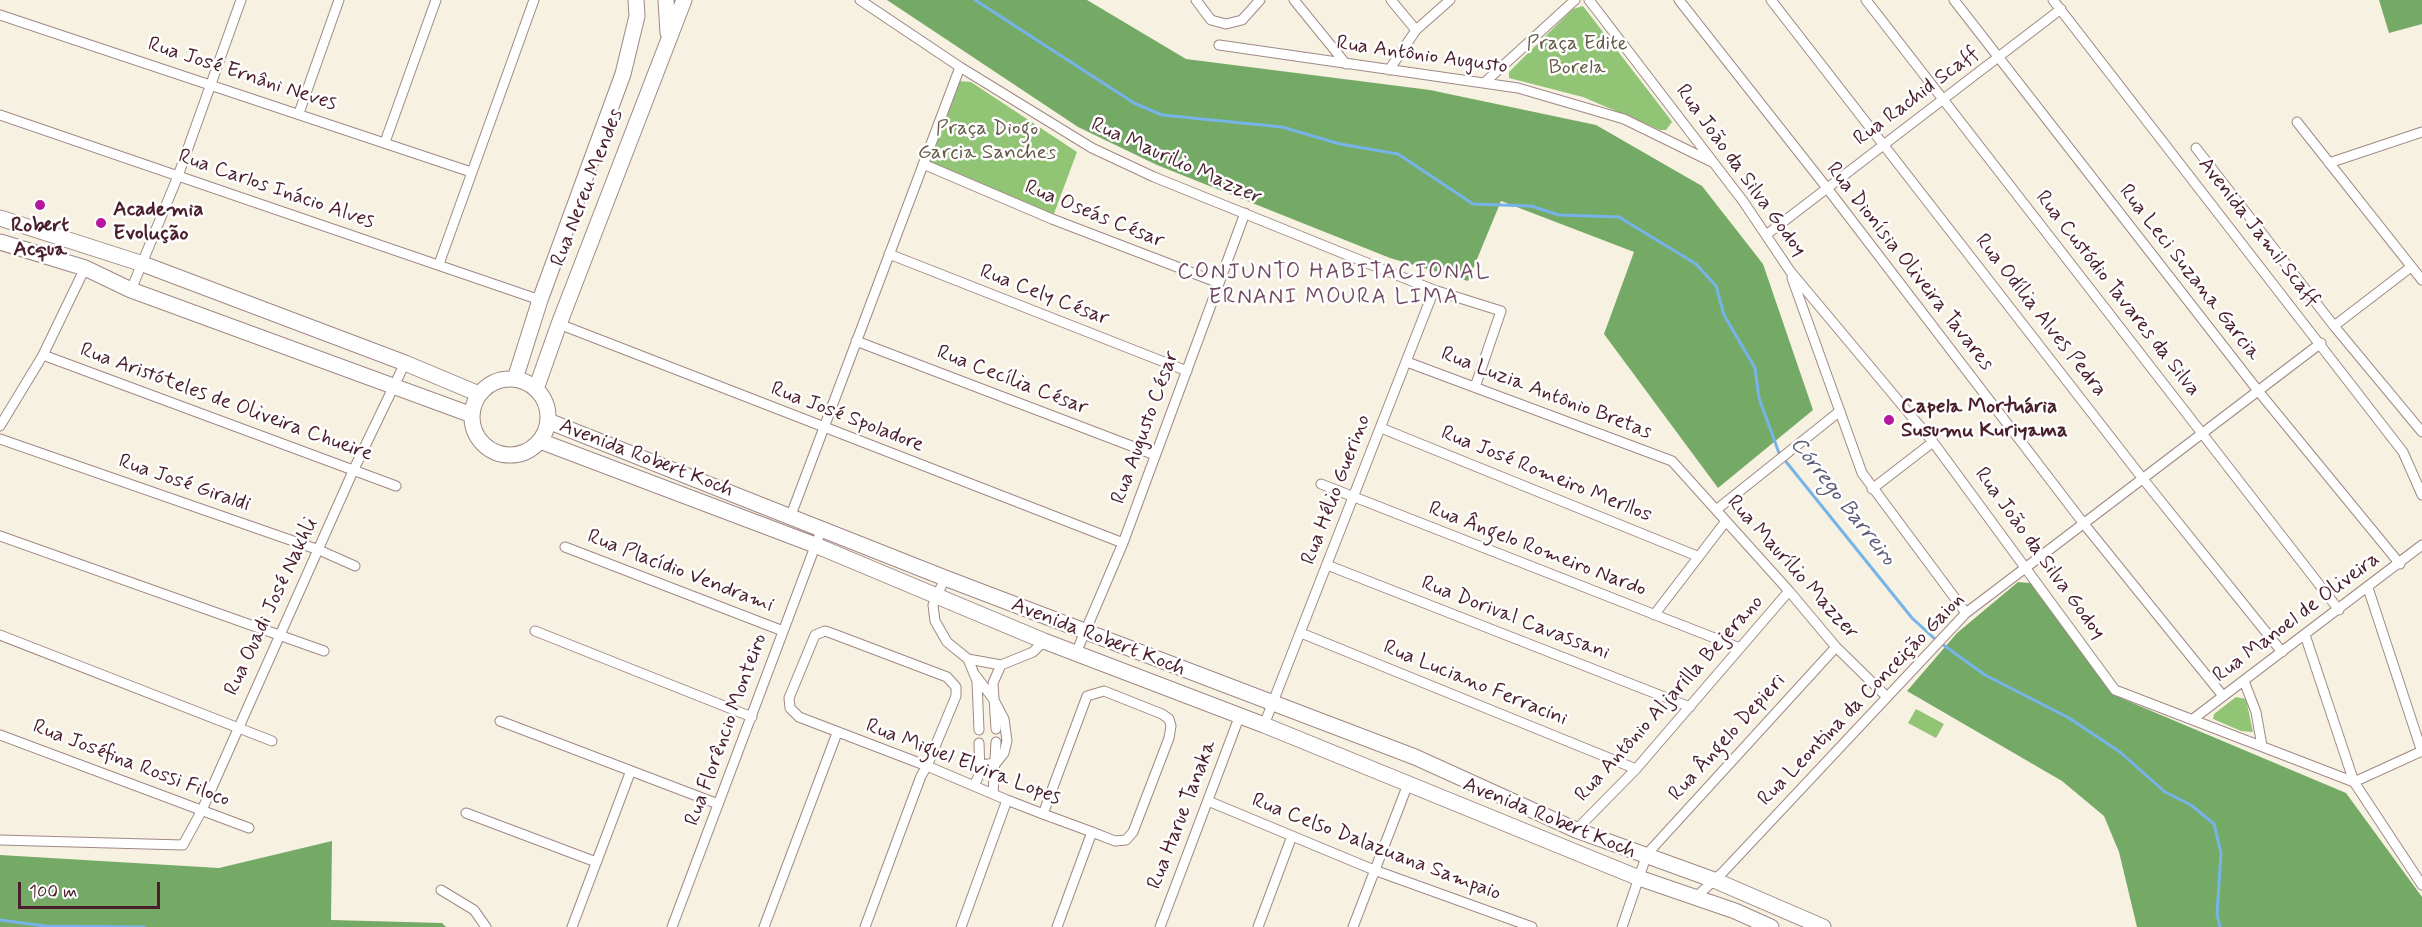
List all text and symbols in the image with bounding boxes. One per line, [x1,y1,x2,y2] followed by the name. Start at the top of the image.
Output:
[1335,31,1509,81] street label: Rua Antônio Augusto
[1526,32,1628,82] park label: Praça Edite Borela
[144,33,340,117] street label: Rua José Ernâni Neves
[1849,42,1985,152] street label: Rua Rachid Scaff
[1669,80,1811,262] street label: Rua João da Silva Godoy
[546,106,630,270] street label: Rua Nereu Mendes
[1087,113,1265,211] street label: Rua Maurilio Mazzer
[918,117,1056,167] park label: Praça Diogo Garcia Sanches
[175,145,377,235] street label: Rua Carlos Inácio Alves
[2192,153,2324,313] street label: Avenida Jamil Scaff
[1820,158,1998,376] street label: Rua Dionísia Oliveira Tavares
[1020,176,1168,254] street label: Rua Oseás César
[2113,180,2265,366] street label: Rua Leci Suzana Garcia
[2029,186,2205,402] street label: Rua Custódio Tavares da Silva
[33,198,47,212] marker: Robert Acqua
[113,198,204,248] place label: Academia Evolução
[11,214,69,264] place label: Robert Acqua
[94,216,108,230] marker: Academia Evolução
[1969,230,2111,402] street label: Rua Odília Alves Pedra
[976,260,1112,332] street label: Rua Cely César
[1176,260,1492,312] district label: CONJUNTO HABITACIONAL ERNANI MOURA LIMA
[76,338,376,468] street label: Rua Aristóteles de Oliveira Chueire
[933,341,1091,421] street label: Rua Cecília César
[1437,342,1655,446] street label: Rua Luzia Antônio Bretas
[1107,348,1185,508] street label: Rua Augusto César
[767,377,927,459] street label: Rua José Spoladore
[1901,395,2068,445] place label: Capela Mortuária Susumu Kuriyama
[1297,411,1377,569] street label: Rua Hélio Guerino
[1882,413,1896,427] marker: Capela Mortuária Susumu Kuriyama
[555,414,737,504] street label: Avenida Robert Koch
[1437,421,1655,529] street label: Rua José Romeiro Merllos
[1784,432,1900,572] water label: Córrego Barreiro
[115,450,253,518] street label: Rua José Giraldi
[1968,463,2110,645] street label: Rua João da Silva Godoy
[1721,491,1863,645] street label: Rua Maurílio Mazzer
[1425,497,1649,603] street label: Rua Ângelo Romeiro Nardo
[220,514,324,700] street label: Rua Ouadi José Nakhli
[583,525,777,619] street label: Rua Placídio Vendrami
[2209,547,2385,689] street label: Rua Manoel de Oliveira
[1417,571,1613,667] street label: Rua Dorival Cavassani
[1753,588,1971,812] street label: Rua Leontina da Conceição Gaion
[1570,590,1770,808] street label: Rua Antônio Aljarilla Bejerano
[1007,593,1189,683] street label: Avenida Robert Koch
[681,630,773,830] street label: Rua Florêncio Monteiro
[1379,636,1571,732] street label: Rua Luciano Ferracini
[1664,669,1792,807] street label: Rua Ângelo Depieri
[862,714,1064,812] street label: Rua Miguel Elvira Lopes
[29,715,233,813] street label: Rua Joséfina Rossi Filoco
[1143,737,1223,893] street label: Rua Harue Tanaka
[1459,773,1639,865] street label: Avenida Robert Koch
[1248,789,1504,907] street label: Rua Celso Dalazuana Sampaio
[21,870,164,908] scale bar
[29,880,77,904] text: 100 m

